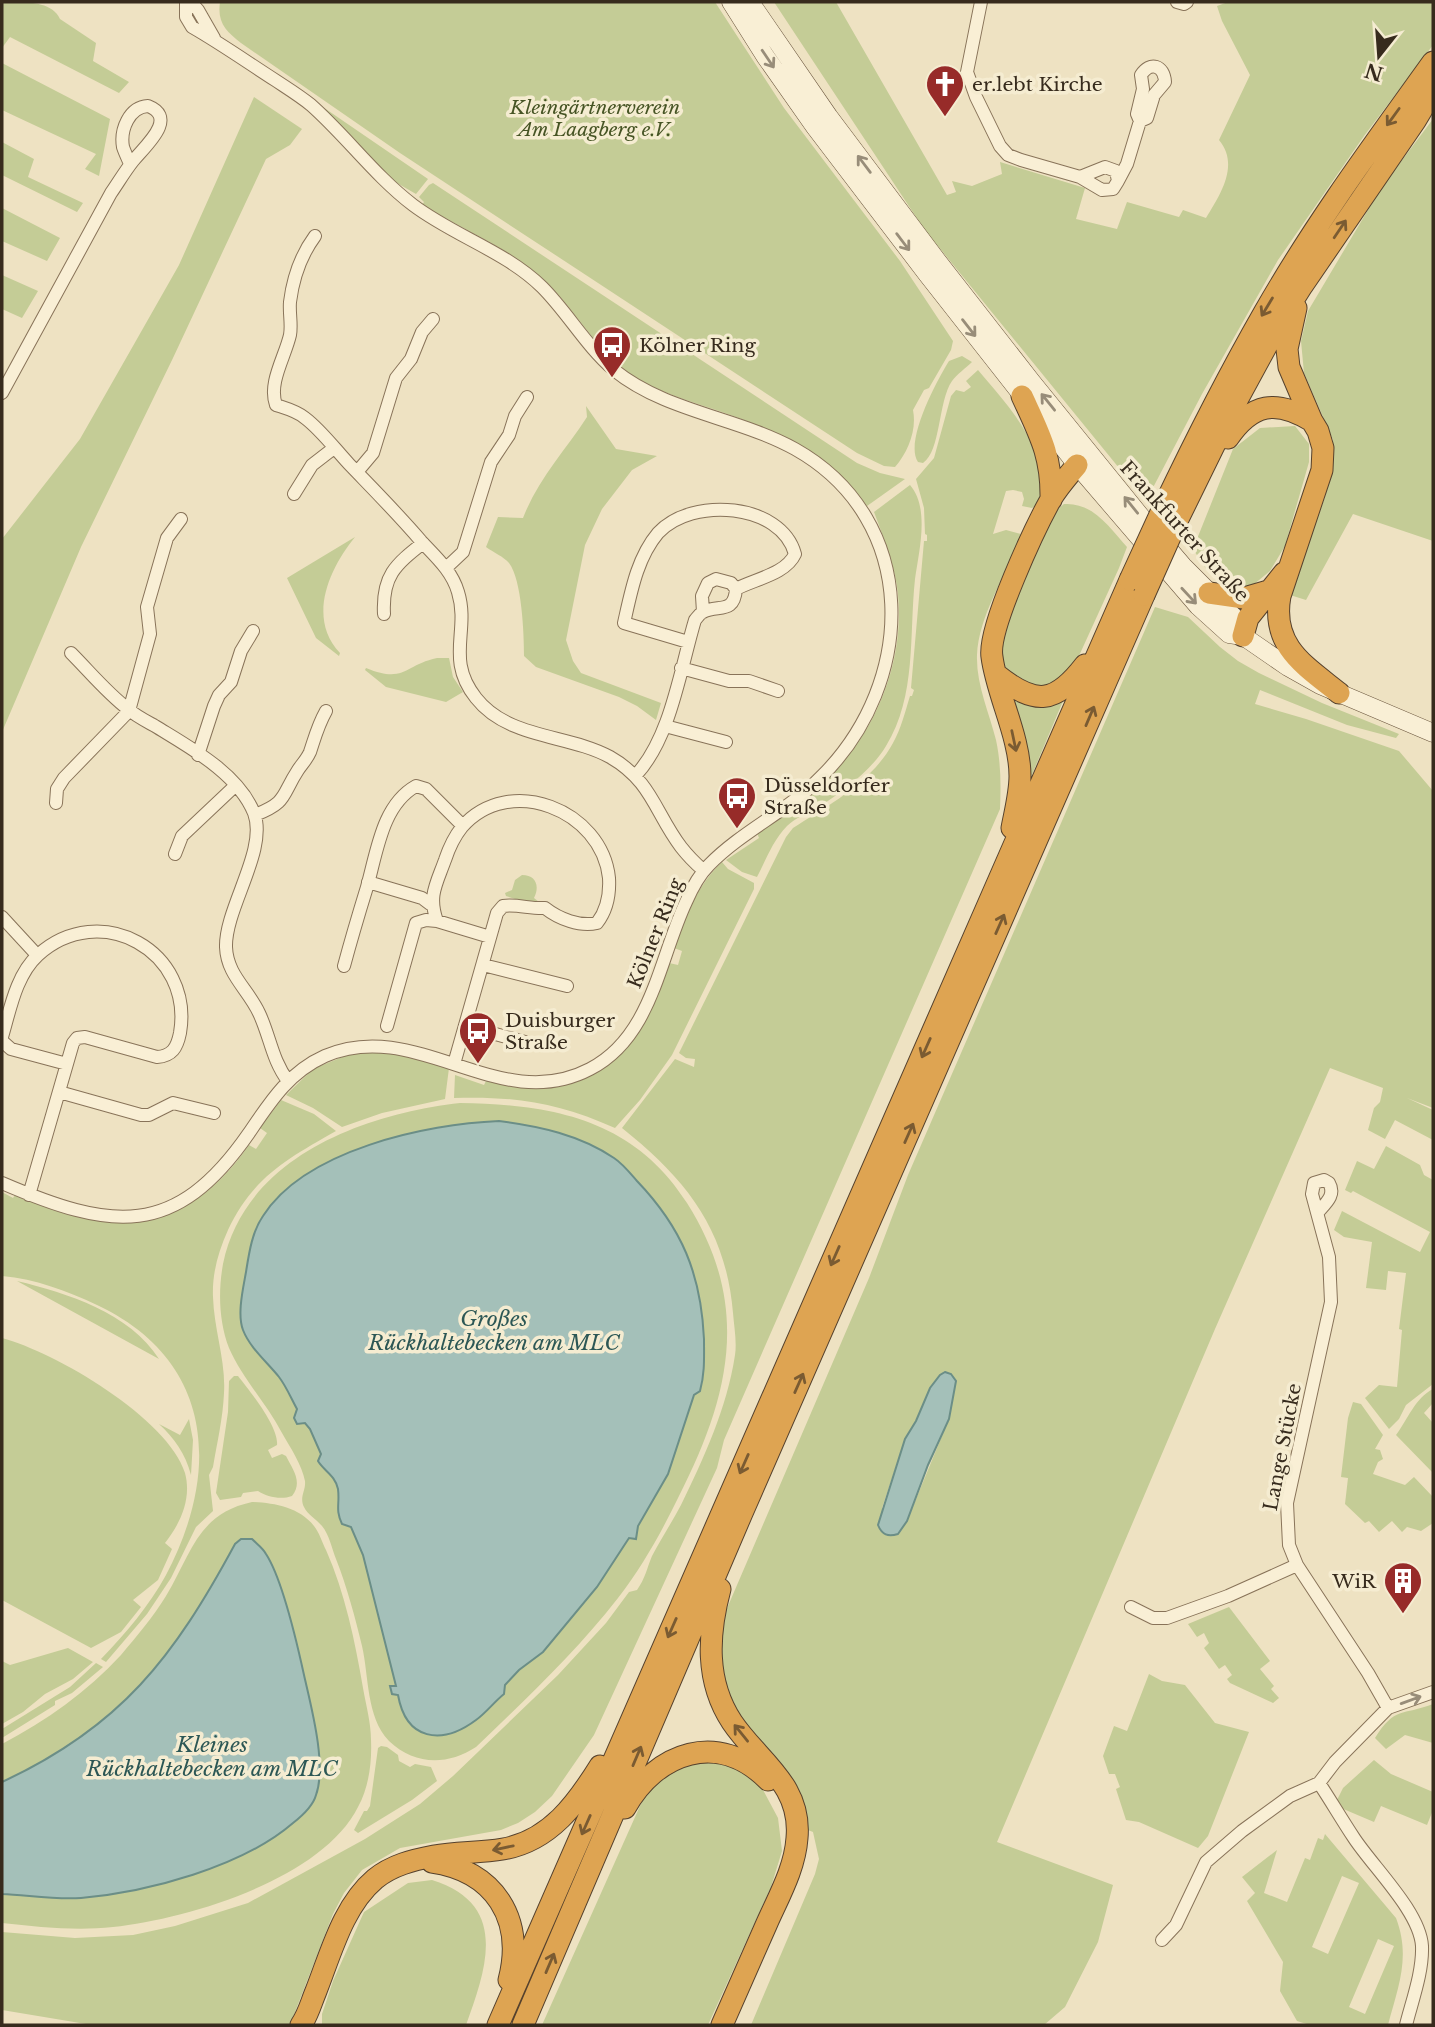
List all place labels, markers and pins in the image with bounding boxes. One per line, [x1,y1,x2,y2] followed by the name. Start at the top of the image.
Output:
[924,63,966,118] church icon: er.lebt Kirche
[972,73,1103,96] place label: er.lebt Kirche
[591,324,633,379] bus stop icon: Kölner Ring
[639,334,756,357] place label: Kölner Ring
[764,774,890,819] place label: Düsseldorfer Straße
[716,775,758,830] bus stop icon: Düsseldorfer Straße
[505,1009,615,1054] place label: Duisburger Straße
[457,1010,499,1065] bus stop icon: Duisburger Straße
[1382,1560,1424,1615] building icon: WiR
[1331,1570,1377,1593] place label: WiR

